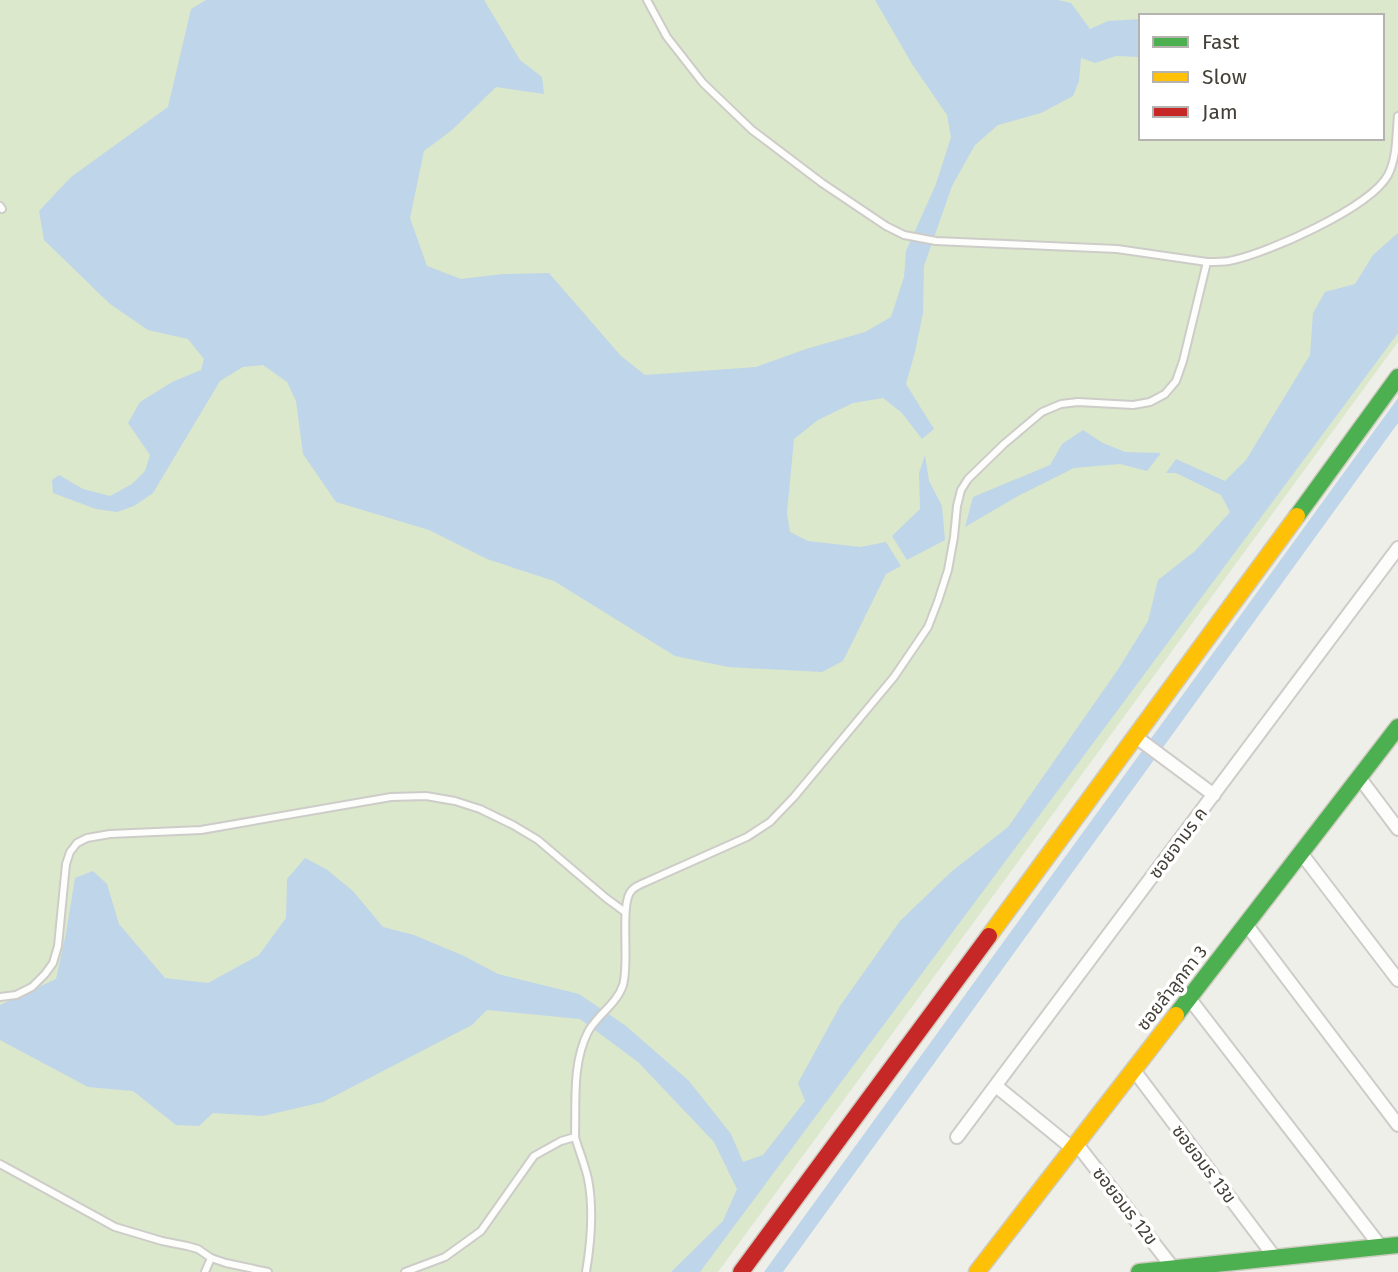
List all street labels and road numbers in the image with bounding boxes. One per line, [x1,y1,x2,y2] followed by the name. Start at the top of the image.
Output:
[1144,803,1212,883] street label: ซอยจามร ค
[1132,941,1213,1035] street label: ซอยลำลูกกา 3
[1167,1120,1241,1208] street label: ซอยอมร 13ข
[1088,1163,1162,1249] street label: ซอยอมร 12ข

